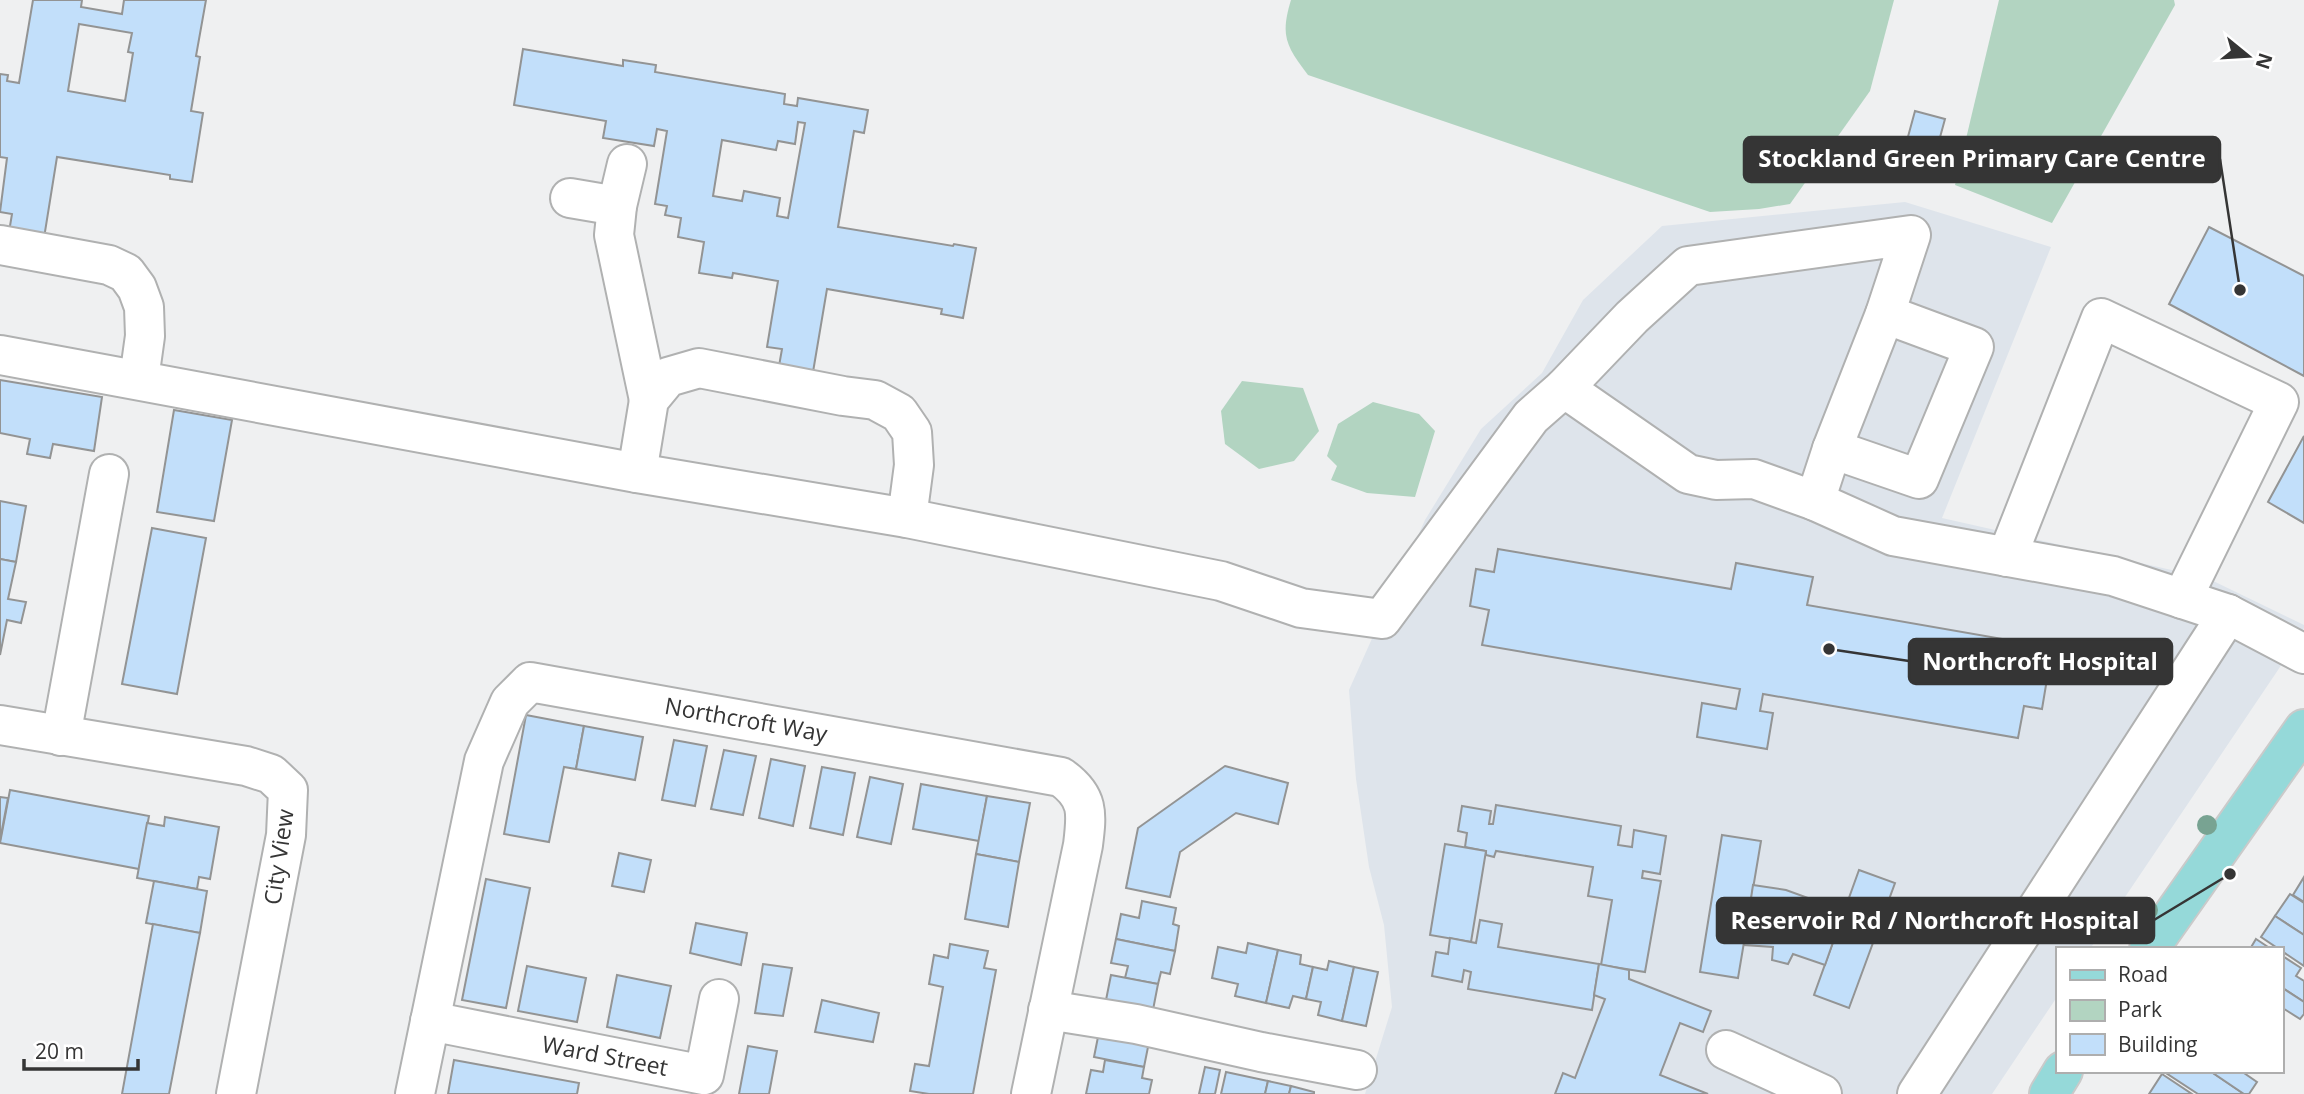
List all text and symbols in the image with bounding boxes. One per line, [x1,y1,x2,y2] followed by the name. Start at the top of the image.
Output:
[2213,21,2283,91] north arrow
[2249,50,2279,73] text: N
[1744,137,2220,182] callout: Stockland Green Primary Care Centre
[1758,141,2206,174] text: Stockland Green Primary Care Centre
[1909,639,2172,684] callout: Northcroft Hospital
[1922,644,2158,677] text: Northcroft Hospital
[662,689,830,749] street label: Northcroft Way
[255,807,301,907] street label: City View
[1717,898,2154,943] callout: Reservoir Rd / Northcroft Hospital
[1731,903,2139,936] text: Reservoir Rd / Northcroft Hospital
[2056,947,2283,1073] legend
[2118,960,2168,988] text: Road
[2118,995,2162,1023] text: Park
[539,1027,671,1083] street label: Ward Street
[24,1028,138,1072] scale bar
[2118,1030,2197,1058] text: Building
[35,1037,84,1065] text: 20 m

